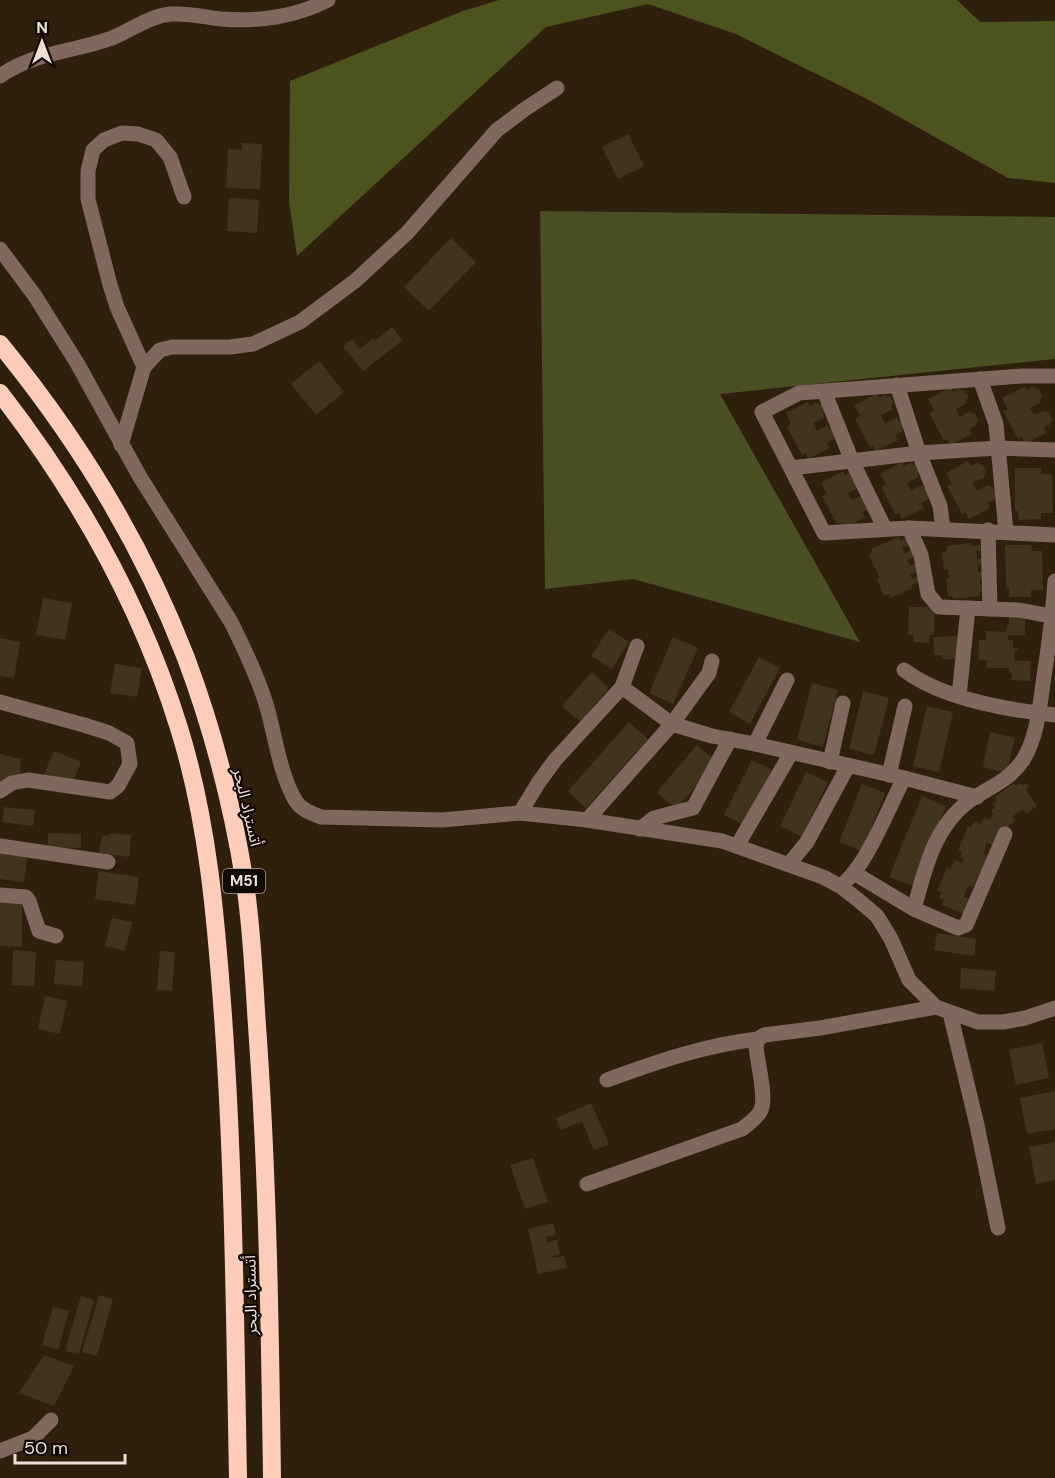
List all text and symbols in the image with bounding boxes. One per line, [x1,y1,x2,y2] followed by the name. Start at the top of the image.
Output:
[12,12,72,72] north arrow
[36,17,48,38] text: N
[228,765,267,848] street label: أتستراد البحر
[223,869,265,893] road number: M51
[239,1255,262,1336] street label: أتستراد البحر
[15,1427,124,1465] scale bar
[24,1436,68,1460] text: 50 m

